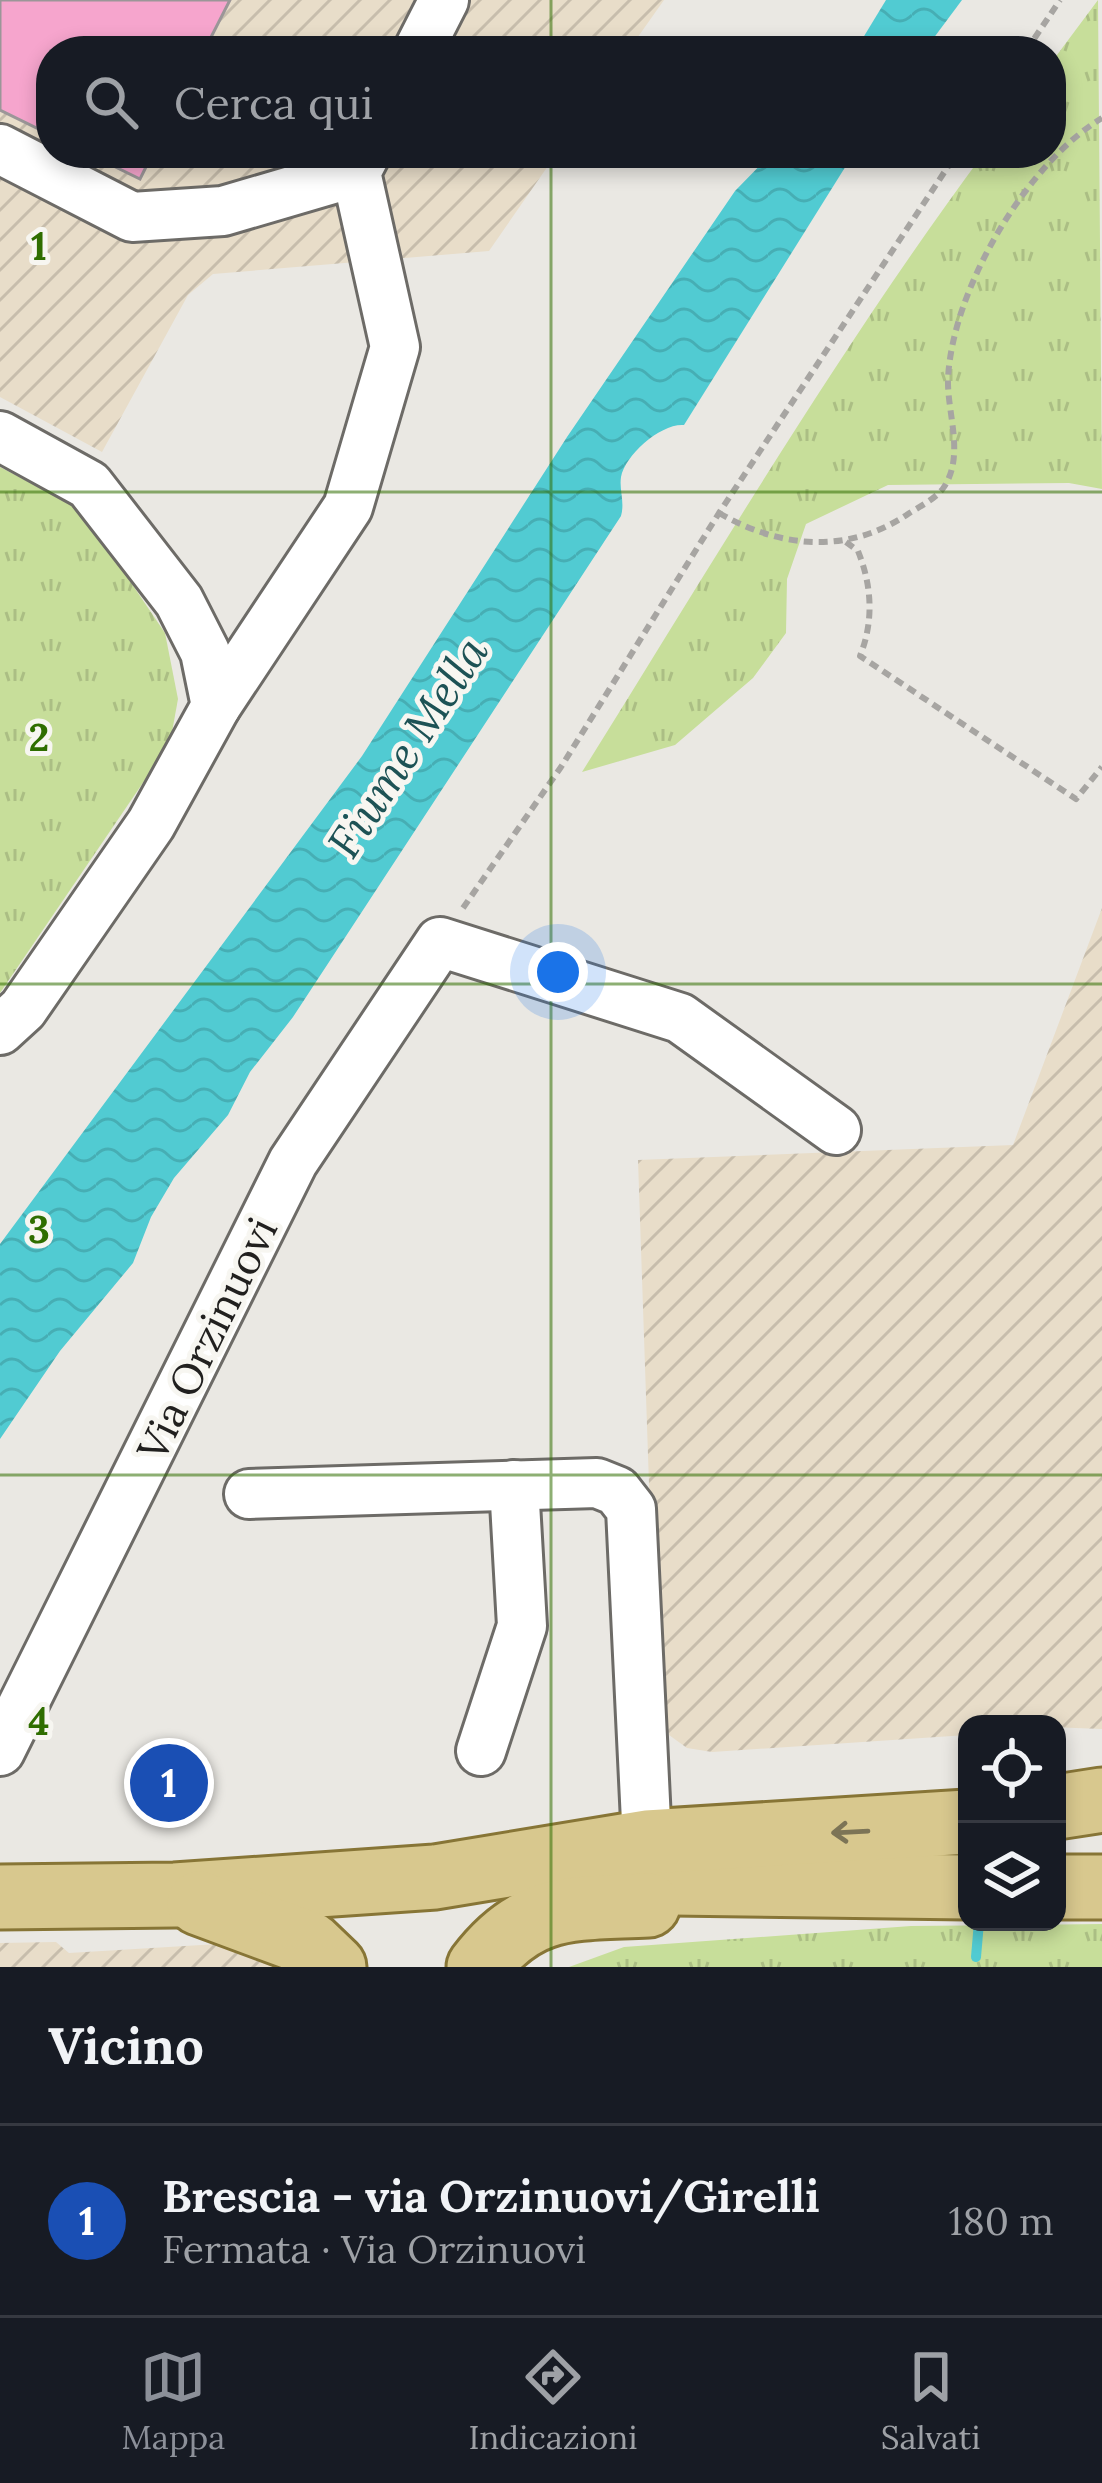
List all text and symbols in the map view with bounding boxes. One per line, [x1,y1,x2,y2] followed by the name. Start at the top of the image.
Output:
[36,36,1066,168] search box
[78,69,144,135] icon: search
[174,74,373,131] text: Cerca qui
[31,221,47,271] text: 1
[314,626,500,868] water label: Fiume Mella
[29,712,49,762] text: 2
[528,942,588,1002] your location
[28,1204,50,1254] text: 3
[124,1208,289,1470] street label: Via Orzinuovi
[28,1696,50,1746] text: 4
[958,1715,1066,1931] map controls
[958,1715,1066,1823] button: locate
[130,1738,208,1828] pin: 1
[832,1820,871,1843] one-way arrow
[958,1823,1066,1931] button: layers
[48,2013,204,2078] text: Vicino
[162,2167,820,2224] text: Brescia - via Orzinuovi/Girelli
[79,2196,95,2246] text: 1
[949,2196,1054,2246] text: 180 m
[162,2224,586,2274] text: Fermata · Via Orzinuovi
[122,2344,225,2458] tab: Mappa
[468,2344,638,2458] tab: Indicazioni
[881,2344,980,2458] tab: Salvati

